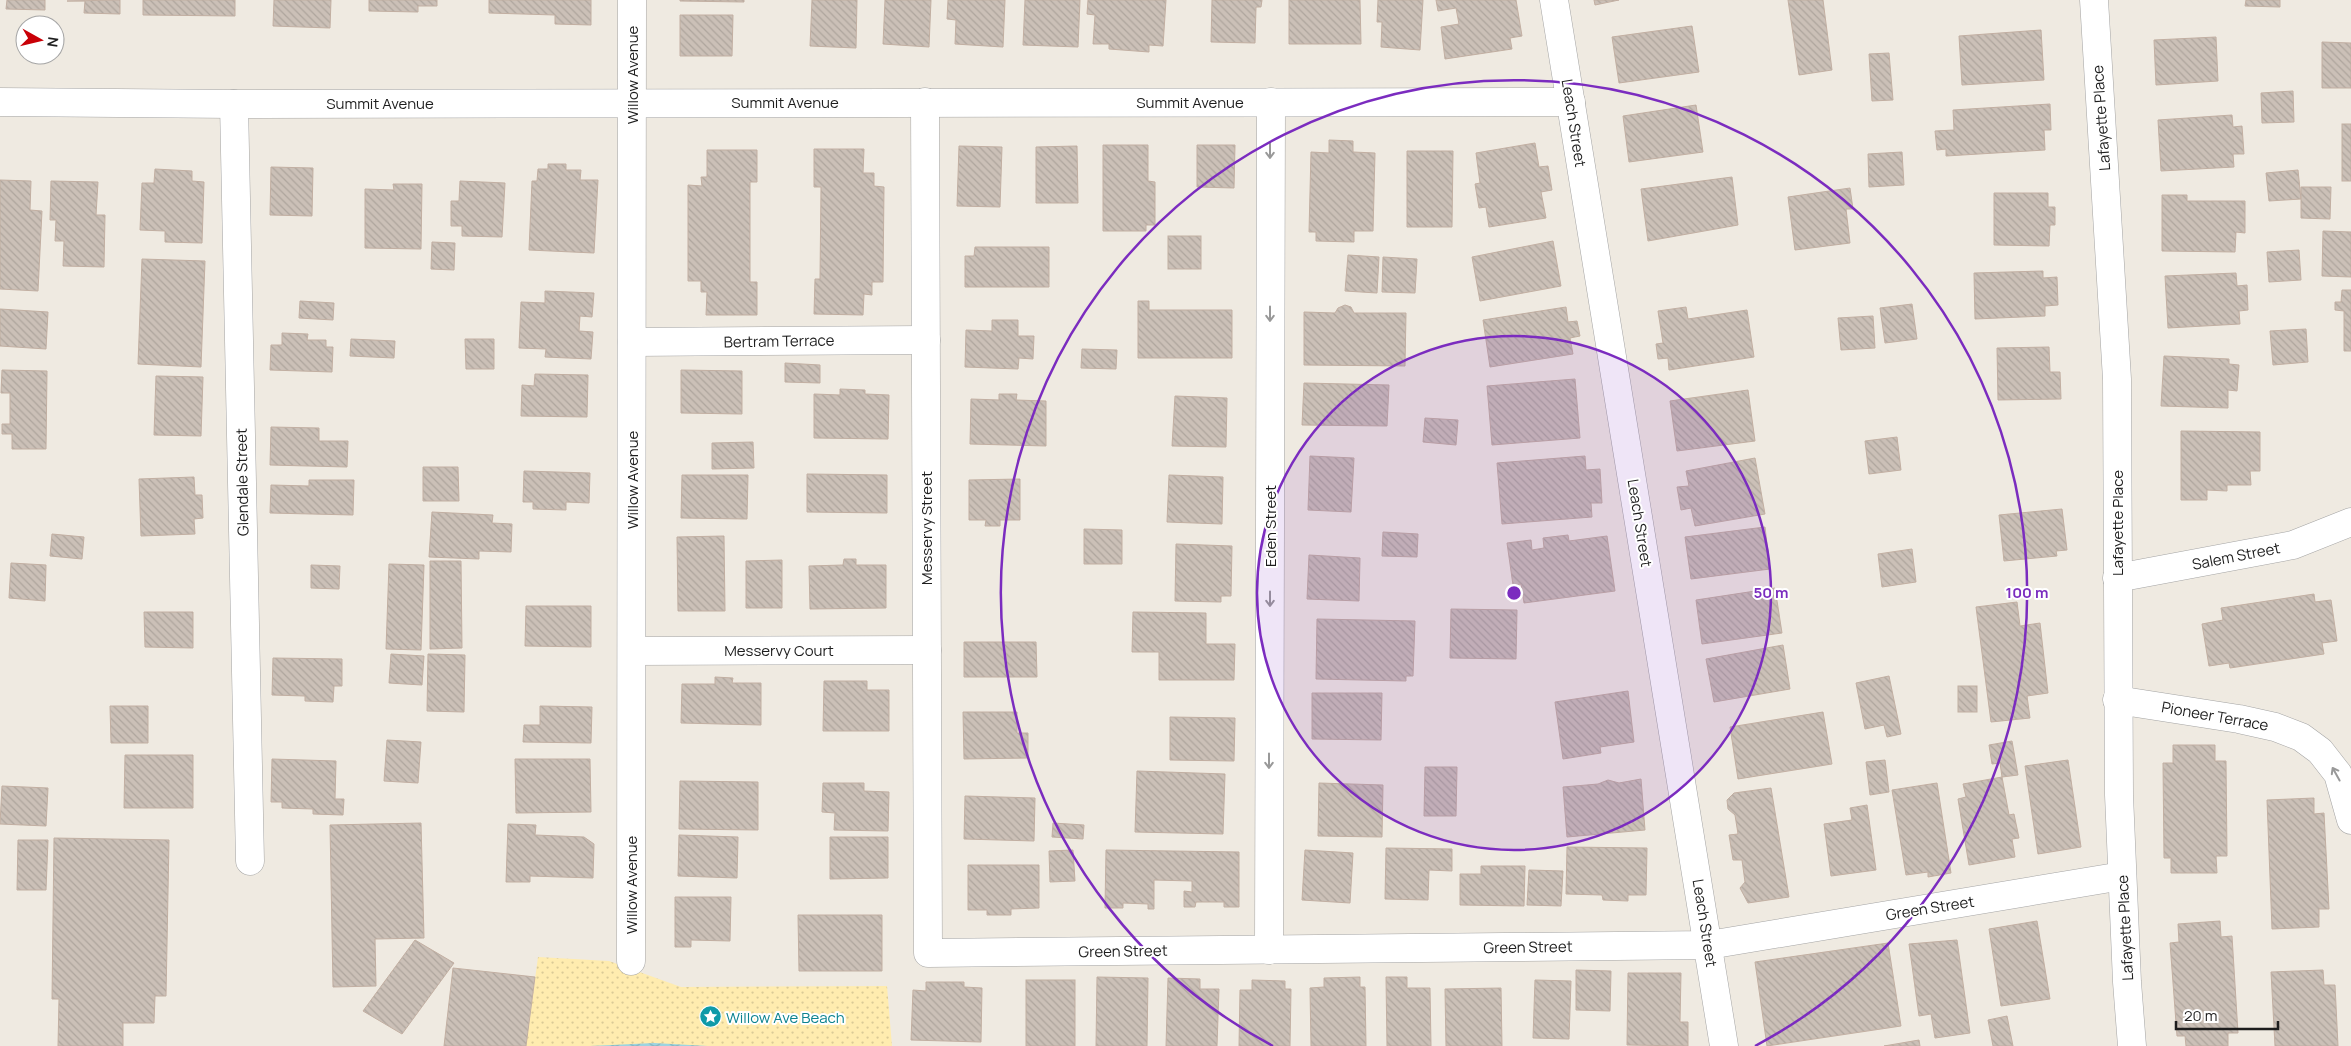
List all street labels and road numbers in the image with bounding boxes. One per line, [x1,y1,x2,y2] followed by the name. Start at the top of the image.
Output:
[622,25,643,124] street label: Willow Avenue
[2087,64,2115,172] street label: Lafayette Place
[1557,77,1591,169] street label: Leach Street
[731,92,839,113] street label: Summit Avenue
[1136,92,1244,113] street label: Summit Avenue
[326,93,434,114] street label: Summit Avenue
[723,330,835,352] street label: Bertram Terrace
[231,428,253,536] street label: Glendale Street
[622,430,643,529] street label: Willow Avenue
[2107,470,2128,576] street label: Lafayette Place
[916,471,937,585] street label: Messervy Street
[1623,477,1657,569] street label: Leach Street
[1260,485,1281,567] street label: Eden Street
[2190,537,2282,575] street label: Salem Street
[724,640,834,661] street label: Messervy Court
[2160,696,2270,736] street label: Pioneer Terrace
[621,835,642,934] street label: Willow Avenue
[2112,874,2138,981] street label: Lafayette Place
[1688,877,1722,969] street label: Leach Street
[1884,891,1976,925] street label: Green Street
[1483,936,1573,958] street label: Green Street
[1078,940,1168,962] street label: Green Street

